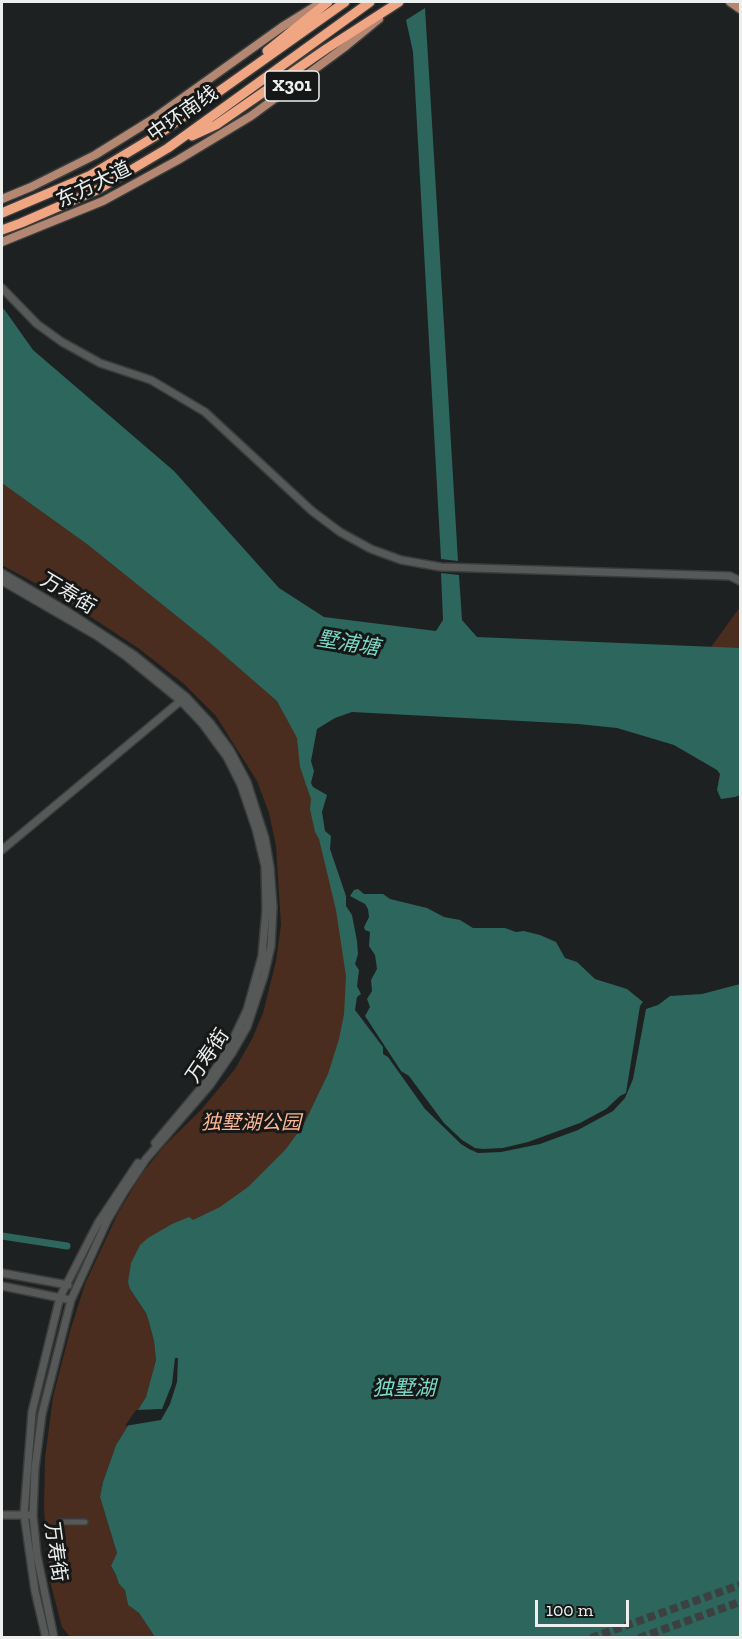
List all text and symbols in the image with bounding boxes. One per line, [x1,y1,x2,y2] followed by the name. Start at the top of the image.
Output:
[265,71,319,101] road number: X301
[143,81,223,147] street label: 中环南线
[53,157,135,213] street label: 东方大道
[36,568,100,620] street label: 万寿街
[315,627,381,661] water label: 墅浦塘
[181,1024,235,1088] street label: 万寿街
[201,1111,301,1135] park label: 独墅湖公园
[373,1376,435,1402] water label: 独墅湖
[39,1521,71,1583] street label: 万寿街
[538,1588,632,1626] scale bar
[546,1599,593,1621] text: 100 m

